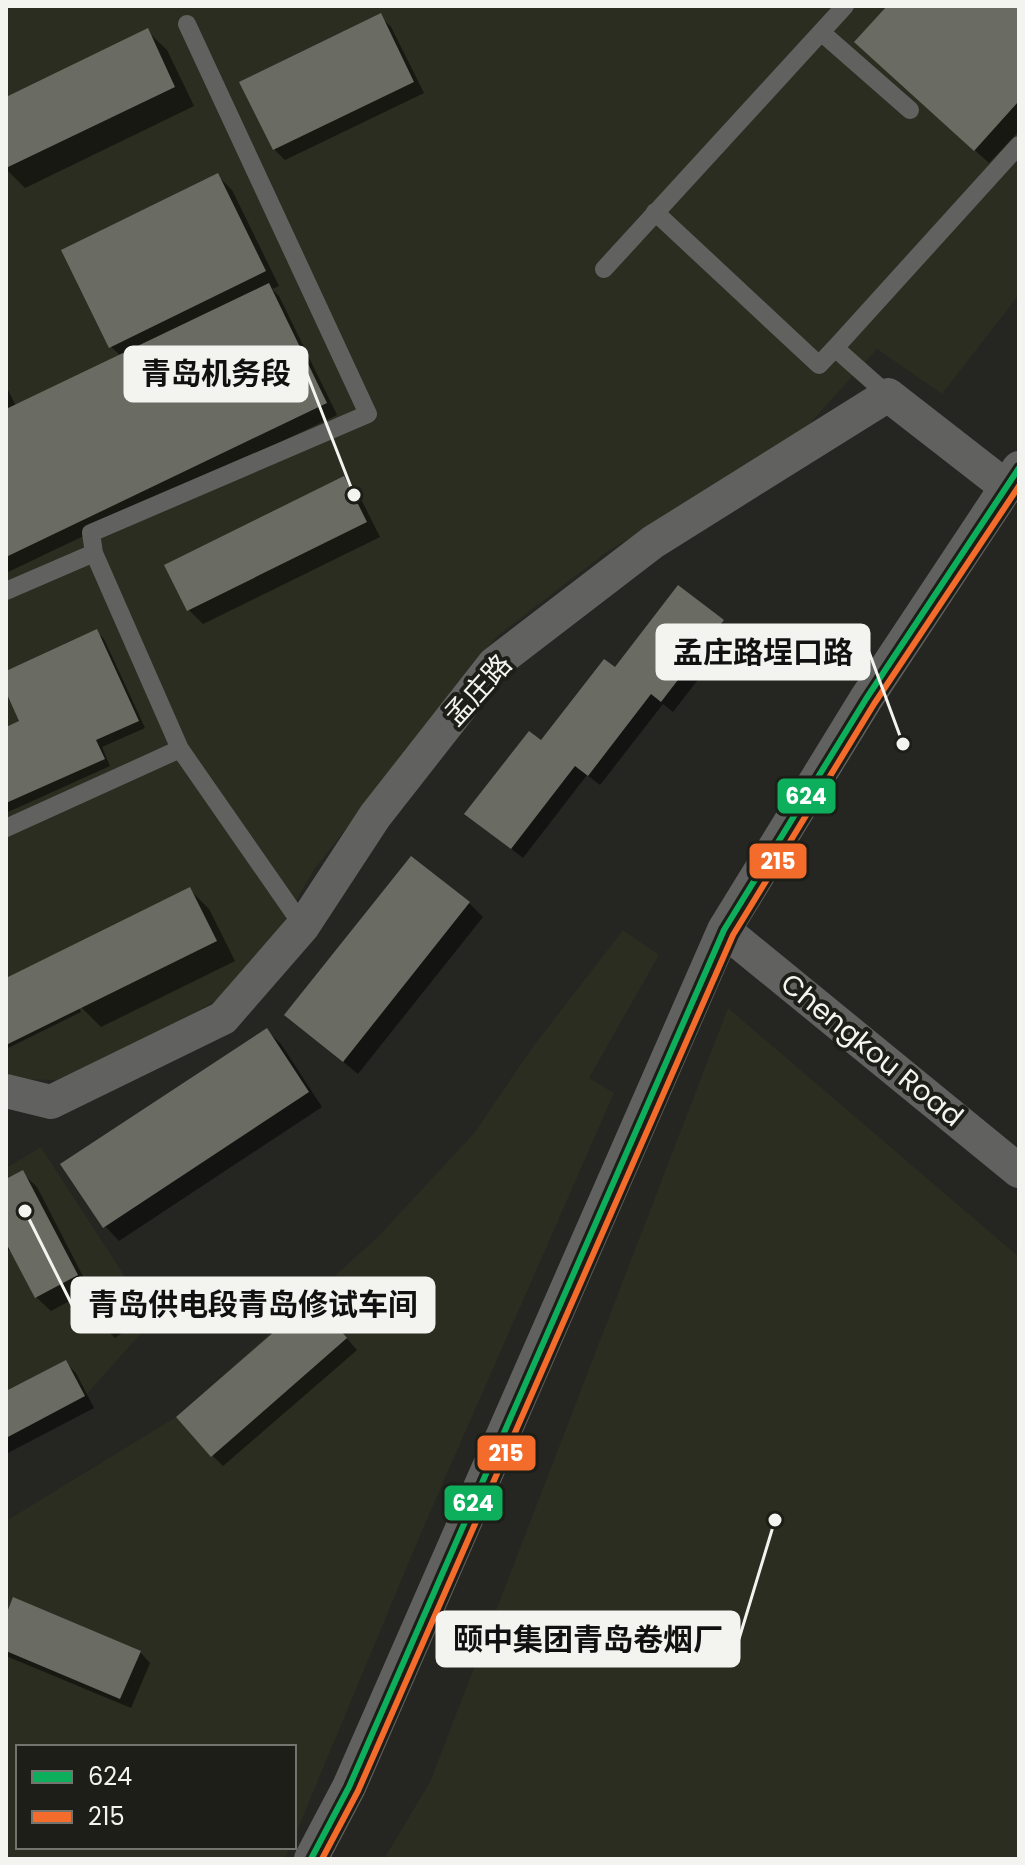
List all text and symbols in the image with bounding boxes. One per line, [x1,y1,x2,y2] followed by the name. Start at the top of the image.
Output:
[125,347,307,401] callout: 青岛机务段
[141,352,291,395] text: 青岛机务段
[657,625,869,679] callout: 孟庄路埕口路
[673,631,853,674] text: 孟庄路埕口路
[435,646,521,734] street label: 孟庄路
[776,777,837,815] line badge: 624
[785,781,827,812] text: 624
[748,842,808,880] line badge: 215
[760,846,796,877] text: 215
[773,964,971,1136] street label: Chengkou Road
[72,1278,434,1332] callout: 青岛供电段青岛修试车间
[88,1283,418,1326] text: 青岛供电段青岛修试车间
[476,1434,537,1472] line badge: 215
[488,1438,524,1469] text: 215
[443,1484,504,1522] line badge: 624
[452,1488,494,1519] text: 624
[437,1612,739,1666] callout: 颐中集团青岛卷烟厂
[453,1618,723,1661] text: 颐中集团青岛卷烟厂
[16,1745,296,1849] legend
[88,1760,132,1793] text: 624
[88,1800,125,1833] text: 215

